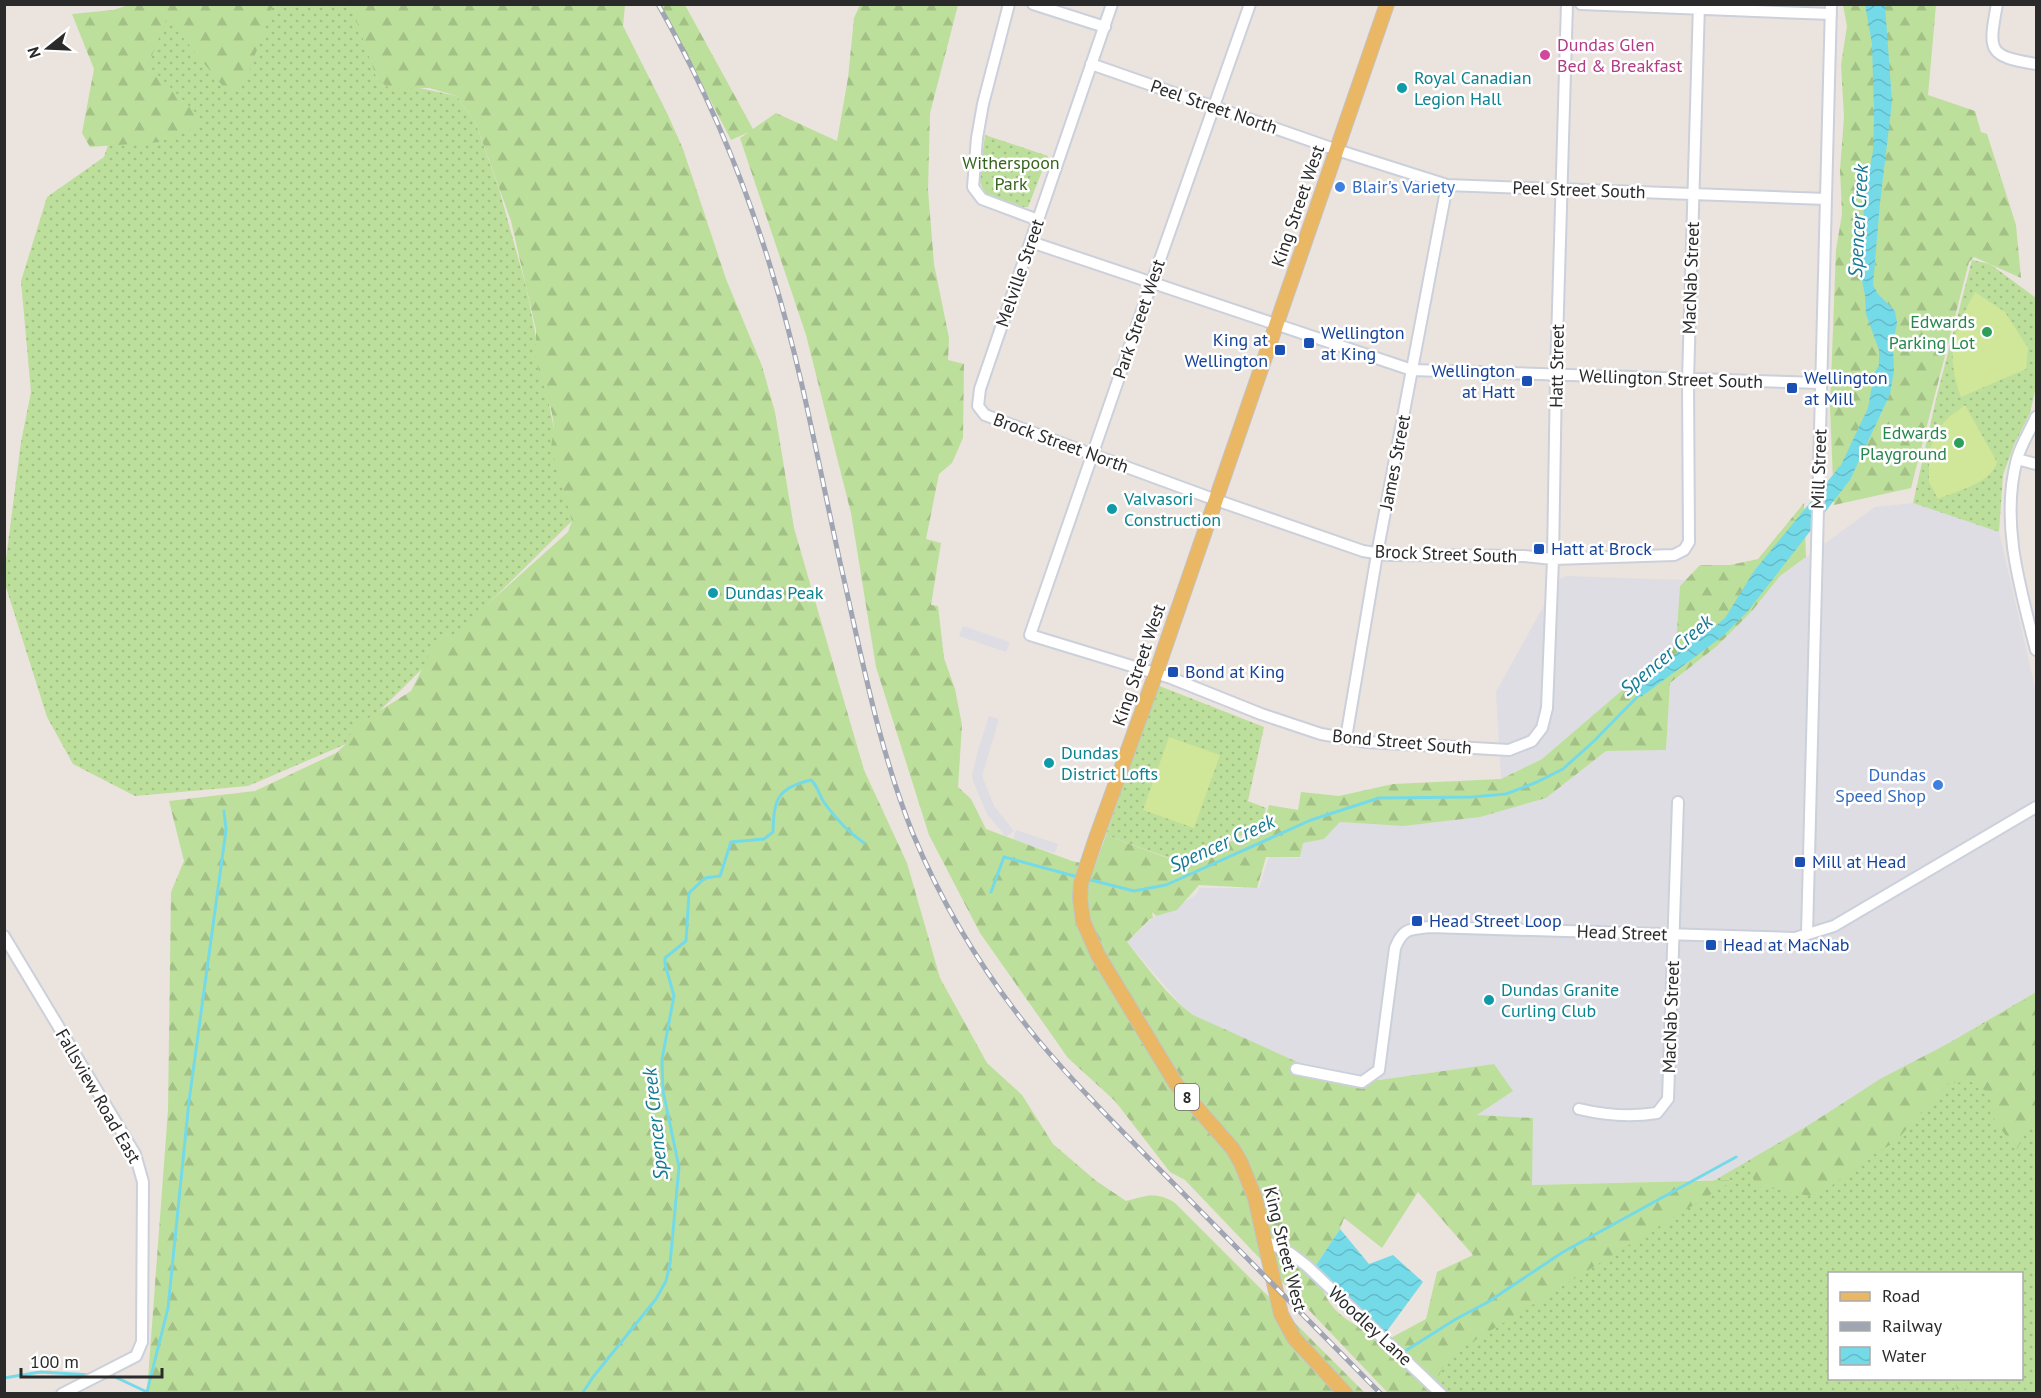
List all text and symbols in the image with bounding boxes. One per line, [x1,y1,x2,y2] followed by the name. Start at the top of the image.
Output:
[18,18,78,78] north arrow
[1557,33,1682,77] place label: Dundas Glen Bed & Breakfast
[23,45,45,61] text: N
[1538,48,1552,62] marker: Dundas Glen Bed & Breakfast
[1414,66,1532,110] place label: Royal Canadian Legion Hall
[1148,74,1281,139] street label: Peel Street North
[1395,81,1409,95] marker: Royal Canadian Legion Hall
[1266,142,1329,270] street label: King Street West
[962,151,1060,195] park label: Witherspoon Park
[1842,163,1874,278] water label: Spencer Creek
[1352,175,1456,198] place label: Blair's Variety
[1512,176,1646,203] street label: Peel Street South
[1333,180,1347,194] marker: Blair's Variety
[990,216,1049,330] street label: Melville Street
[1677,221,1704,335] street label: MacNab Street
[1107,256,1170,382] street label: Park Street West
[1889,310,1975,354] place label: Edwards Parking Lot
[1321,321,1405,365] place label: Wellington at King
[1544,324,1569,408] street label: Hatt Street
[1980,325,1994,339] marker: Edwards Parking Lot
[1184,328,1268,372] place label: King at Wellington
[1302,336,1316,350] marker: Wellington at King
[1273,343,1287,357] marker: King at Wellington
[1431,359,1515,403] place label: Wellington at Hatt
[1579,364,1763,393] street label: Wellington Street South
[1804,366,1888,410] place label: Wellington at Mill
[1520,374,1534,388] marker: Wellington at Hatt
[1785,381,1799,395] marker: Wellington at Mill
[990,407,1132,478] street label: Brock Street North
[1374,412,1415,512] street label: James Street
[1860,421,1947,465] place label: Edwards Playground
[1806,428,1831,510] street label: Mill Street
[1952,436,1966,450] marker: Edwards Playground
[1123,487,1221,531] place label: Valvasori Construction
[1105,502,1119,516] marker: Valvasori Construction
[1551,537,1652,560] place label: Hatt at Brock
[1374,540,1518,567] street label: Brock Street South
[1532,542,1546,556] marker: Hatt at Brock
[725,581,824,604] place label: Dundas Peak
[706,586,720,600] marker: Dundas Peak
[1107,601,1170,729] street label: King Street West
[1614,608,1718,701] water label: Spencer Creek
[1185,660,1285,683] place label: Bond at King
[1166,665,1180,679] marker: Bond at King
[1331,724,1473,759] street label: Bond Street South
[1061,741,1158,785] place label: Dundas District Lofts
[1042,756,1056,770] marker: Dundas District Lofts
[1835,763,1926,807] place label: Dundas Speed Shop
[1931,778,1945,792] marker: Dundas Speed Shop
[1165,808,1280,878] water label: Spencer Creek
[1812,850,1906,873] place label: Mill at Head
[1793,855,1807,869] marker: Mill at Head
[1429,909,1562,932] place label: Head Street Loop
[1410,914,1424,928] marker: Head Street Loop
[1576,919,1668,946] street label: Head Street
[1723,933,1850,956] place label: Head at MacNab
[1704,938,1718,952] marker: Head at MacNab
[1657,960,1684,1074] street label: MacNab Street
[1501,978,1619,1022] place label: Dundas Granite Curling Club
[1482,993,1496,1007] marker: Dundas Granite Curling Club
[51,1024,146,1167] street label: Fallsview Road East
[636,1065,674,1182] water label: Spencer Creek
[1175,1084,1199,1110] road number: 8
[1259,1184,1312,1314] street label: King Street West
[1828,1272,2023,1380] legend
[1324,1281,1417,1370] street label: Woodley Lane
[1882,1284,1920,1307] text: Road
[1882,1314,1943,1337] text: Railway
[21,1341,162,1379] scale bar
[1882,1344,1926,1367] text: Water
[30,1350,79,1373] text: 100 m

